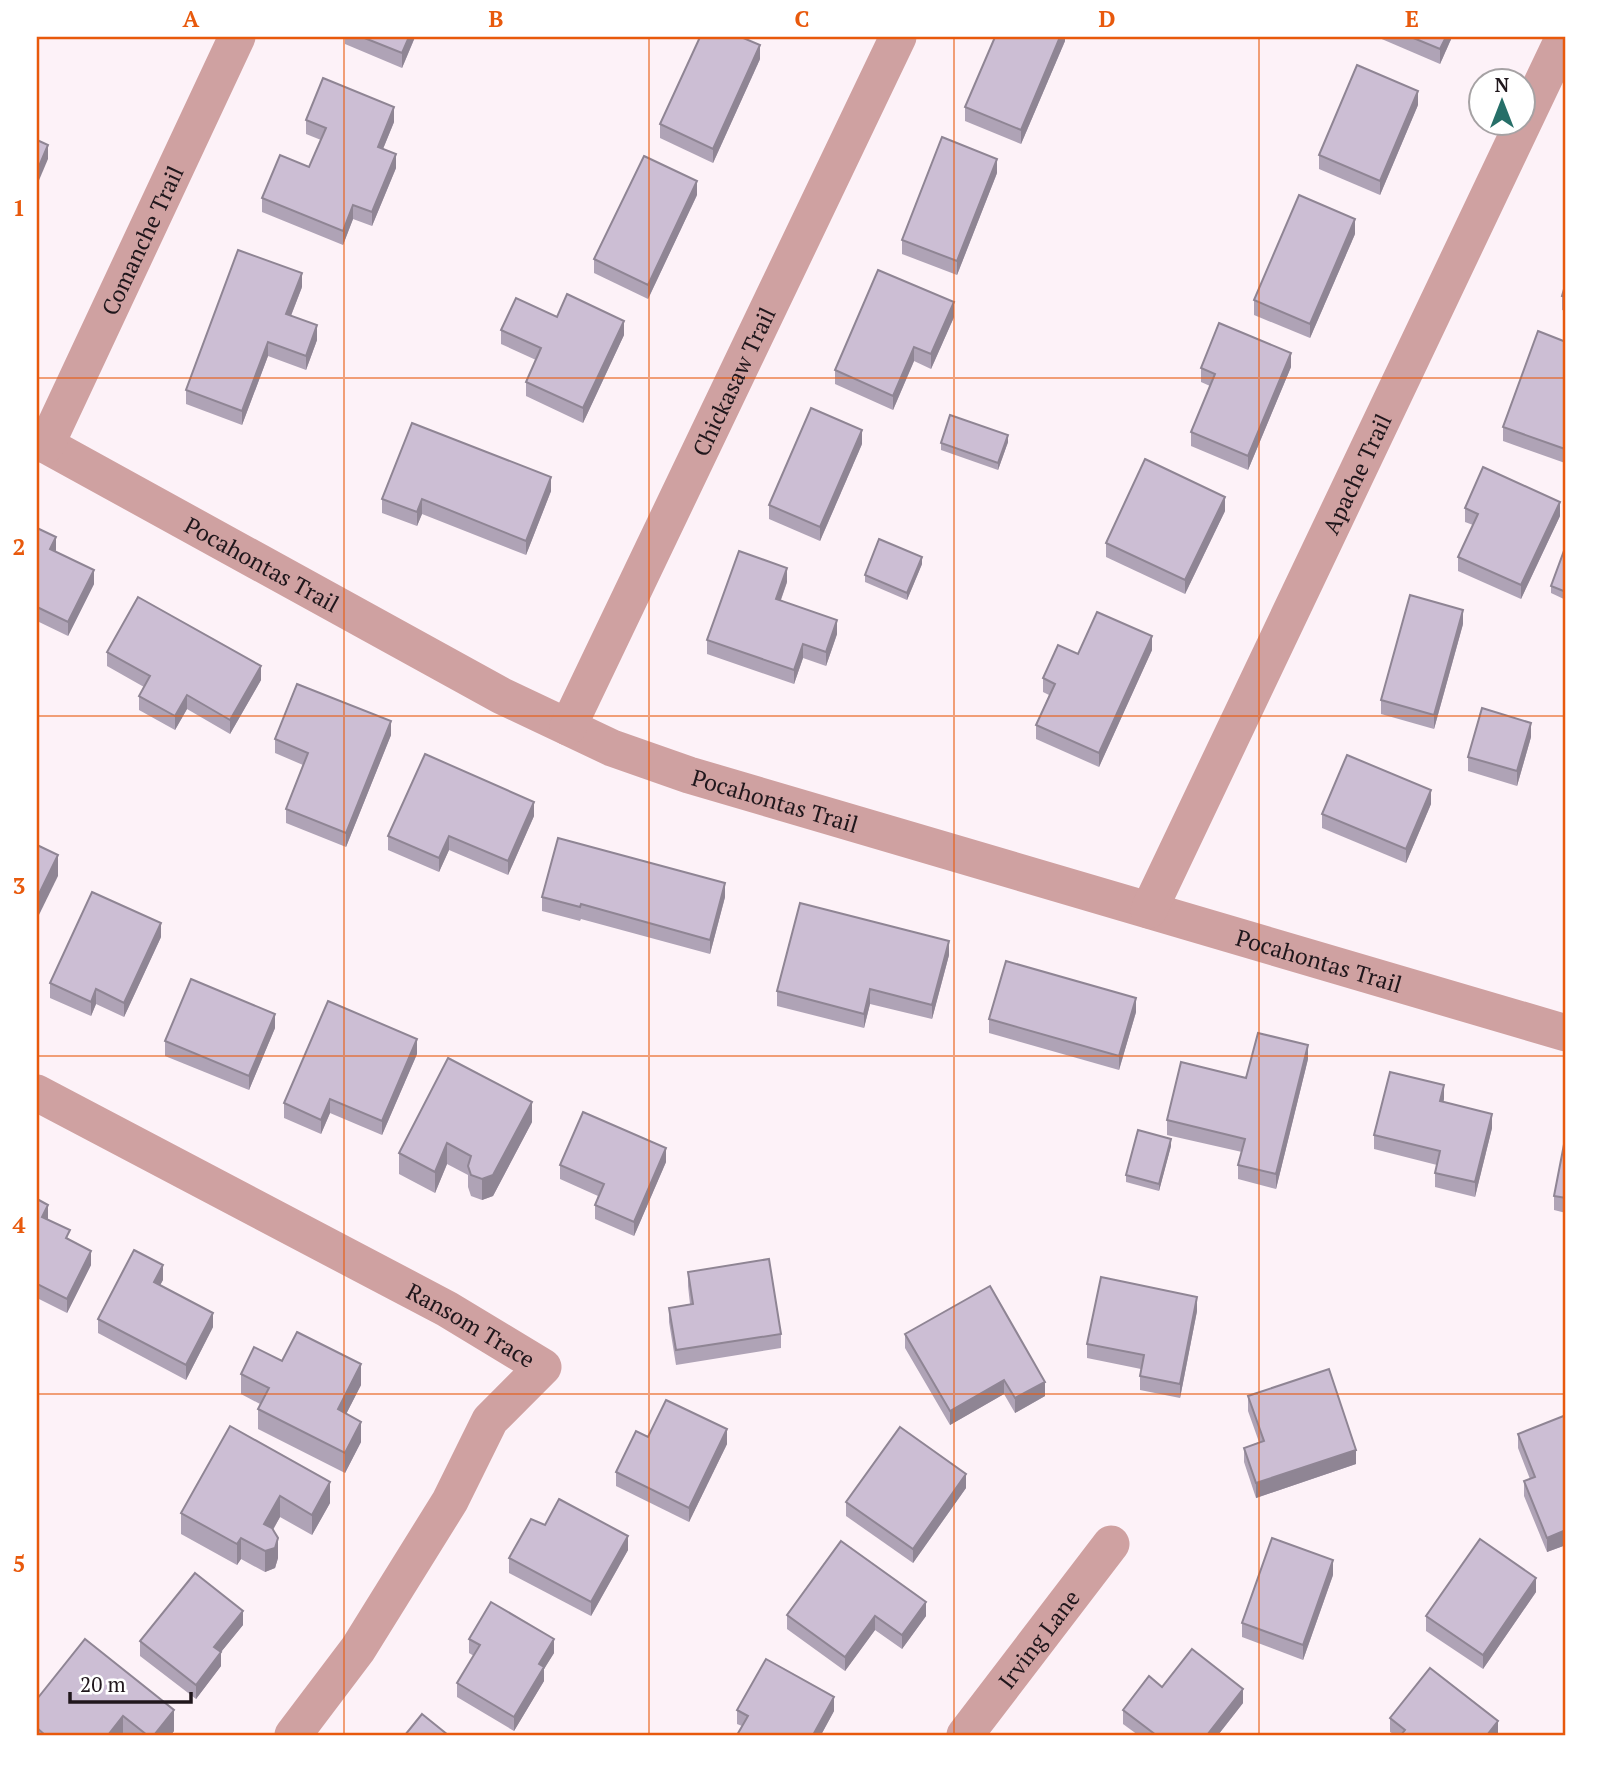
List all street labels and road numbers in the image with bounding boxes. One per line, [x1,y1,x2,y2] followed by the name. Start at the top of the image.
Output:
[94,161,190,320] street label: Comanche Trail
[684,302,782,461] street label: Chickasaw Trail
[1315,409,1398,539] street label: Apache Trail
[179,509,345,619] street label: Pocahontas Trail
[689,761,862,839] street label: Pocahontas Trail
[1232,921,1406,1000] street label: Pocahontas Trail
[401,1275,541,1374] street label: Ransom Trace
[991,1583,1086,1695] street label: Irving Lane

